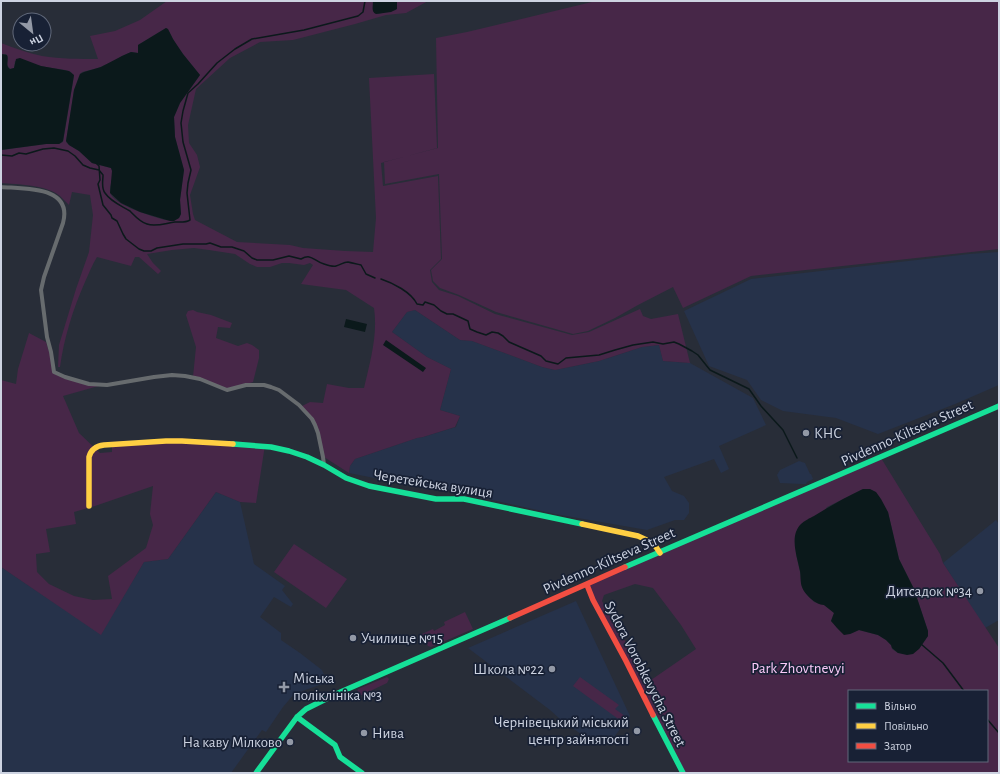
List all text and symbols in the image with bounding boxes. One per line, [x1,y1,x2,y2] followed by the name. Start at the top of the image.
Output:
[12,12,52,52] north arrow
[28,32,45,48] text: Пн
[839,397,975,469] street label: Pivdenno-Kiltseva Street
[814,426,842,441] place label: КНС
[801,428,811,438] marker: КНС
[372,467,494,501] street label: Черетейська вулиця
[541,525,677,597] street label: Pivdenno-Kiltseva Street
[886,584,972,599] place label: Дитсадок №34
[975,586,985,596] marker: Дитсадок №34
[602,599,688,749] street label: Sydora Vorobkevycha Street
[361,631,443,646] place label: Училище №15
[348,633,358,643] marker: Училище №15
[751,661,845,676] park label: Park Zhovtnevyi
[473,662,544,677] place label: Школа №22
[547,664,557,674] marker: Школа №22
[293,671,382,703] place label: Міська поліклініка №3
[278,681,290,693] marker: Міська поліклініка №3
[848,690,988,762] legend
[884,700,916,712] text: Вільно
[494,715,629,747] place label: Чернівецький міський центр зайнятості
[884,720,929,732] text: Повільно
[372,726,404,741] place label: Нива
[632,726,642,736] marker: Чернівецький міський центр зайнятості
[359,728,369,738] marker: Нива
[183,735,282,750] place label: На каву Мілково
[285,737,295,747] marker: На каву Мілково
[884,740,912,752] text: Затор

